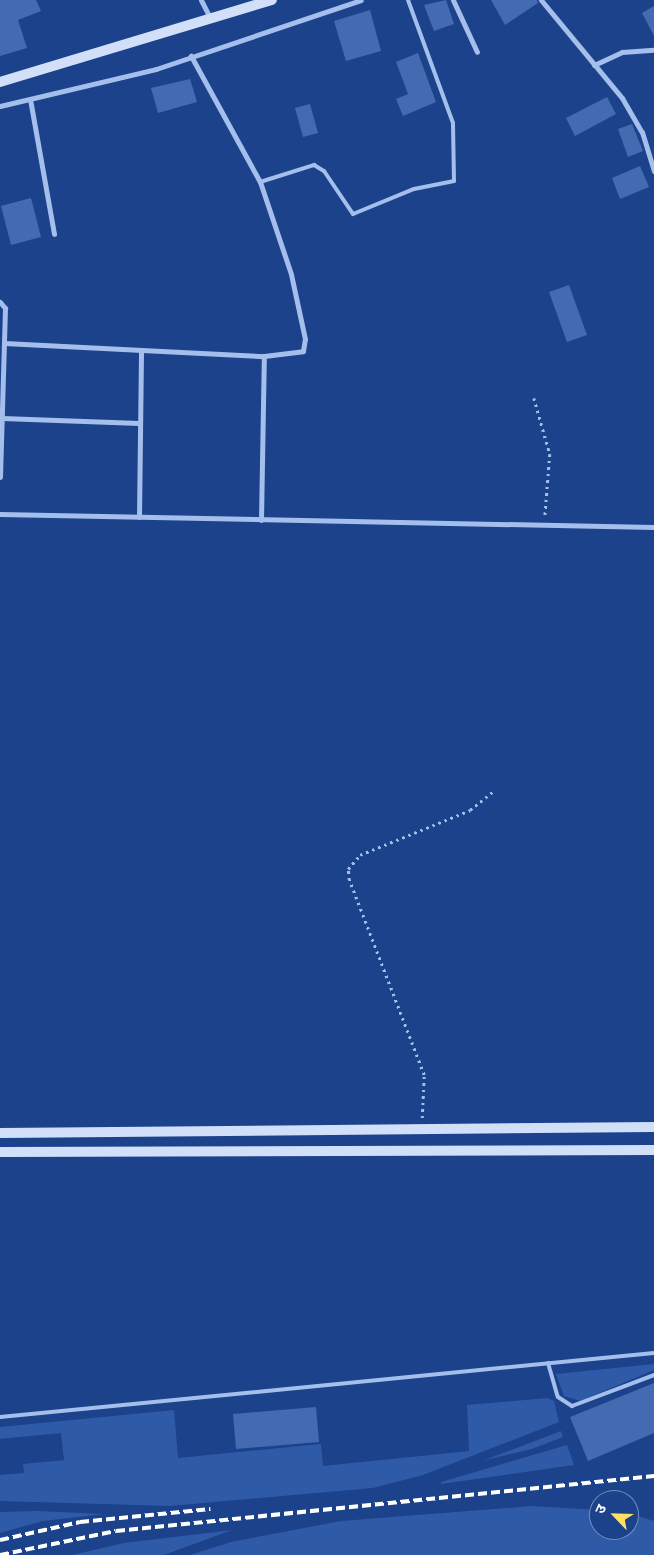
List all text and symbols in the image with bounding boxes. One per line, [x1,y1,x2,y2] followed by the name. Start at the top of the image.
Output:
[589,1490,639,1540] north arrow
[591,1502,610,1516] text: उ

